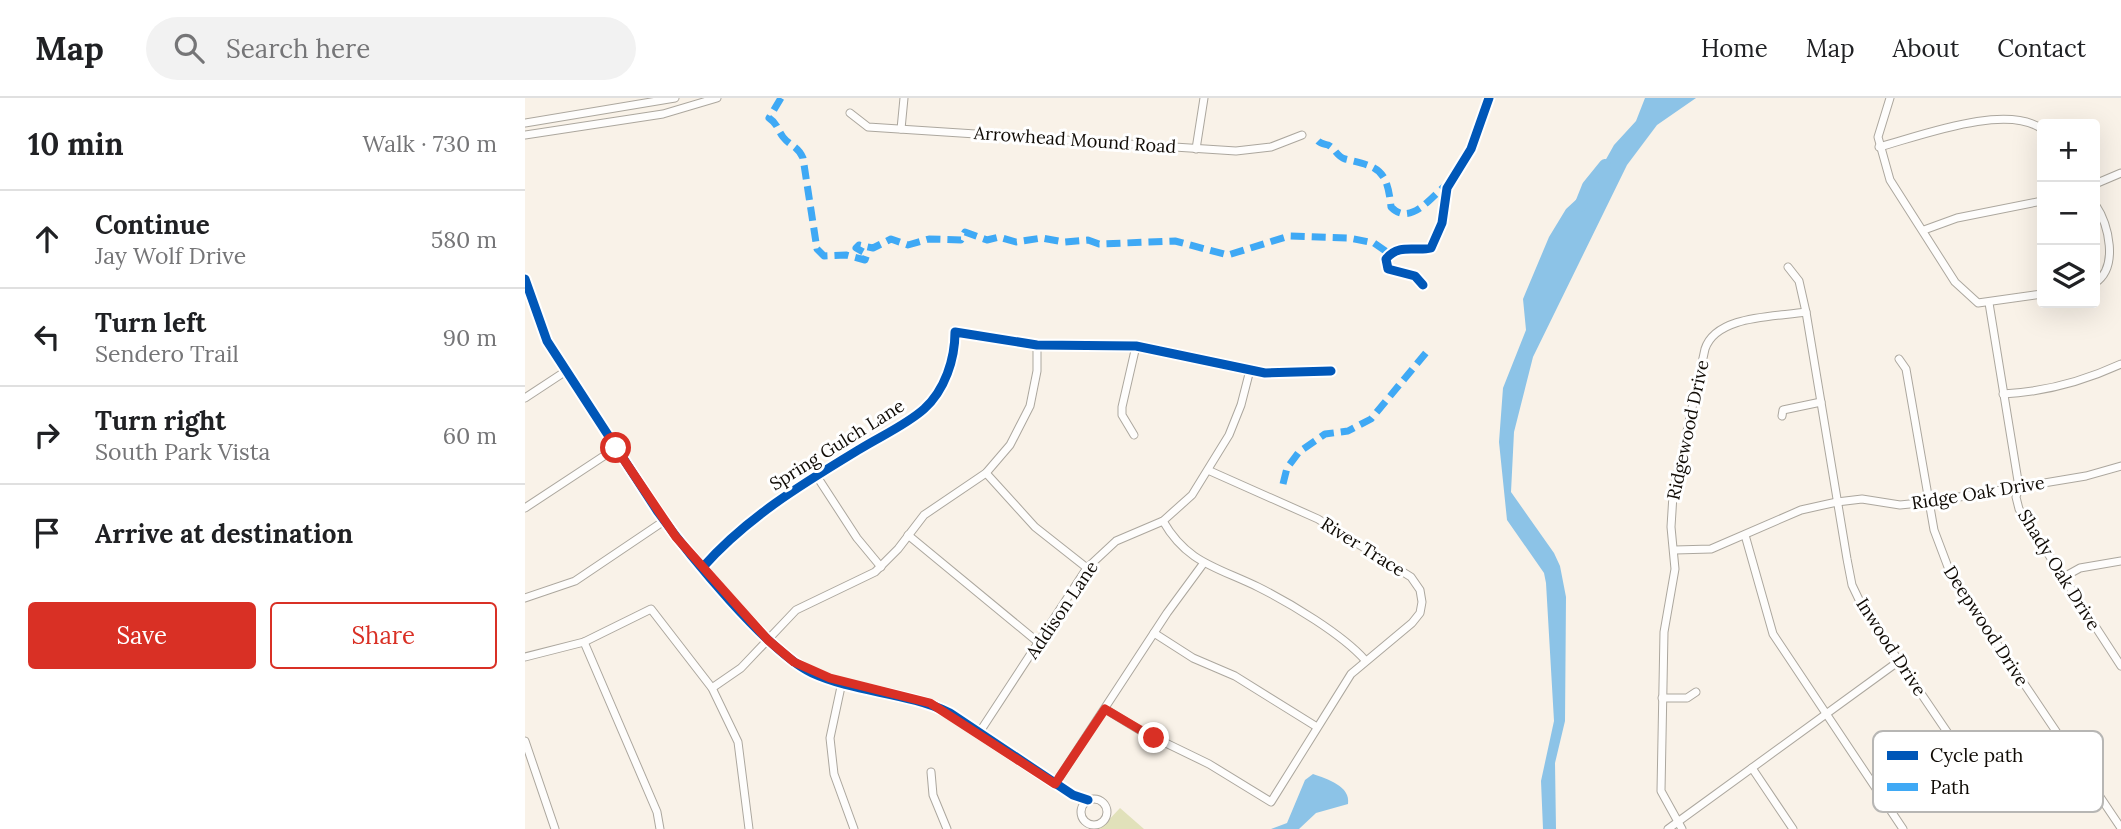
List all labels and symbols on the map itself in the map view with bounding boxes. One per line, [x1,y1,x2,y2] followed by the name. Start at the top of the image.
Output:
[972,121,1177,158] street label: Arrowhead Mound Road
[1661,358,1714,502] street label: Ridgewood Drive
[765,394,909,495] street label: Spring Gulch Lane
[600,432,631,463] route start
[1910,471,2046,514] street label: Ridge Oak Drive
[2013,505,2106,635] street label: Shady Oak Drive
[1317,512,1410,582] street label: River Trace
[1020,556,1103,664] street label: Addison Lane
[1939,561,2034,691] street label: Deepwood Drive
[1851,593,1932,700] street label: Inwood Drive
[1138,722,1169,753] route end
[1873,731,2103,812] legend
[1930,743,2023,767] text: Cycle path
[1930,775,1970,799] text: Path

